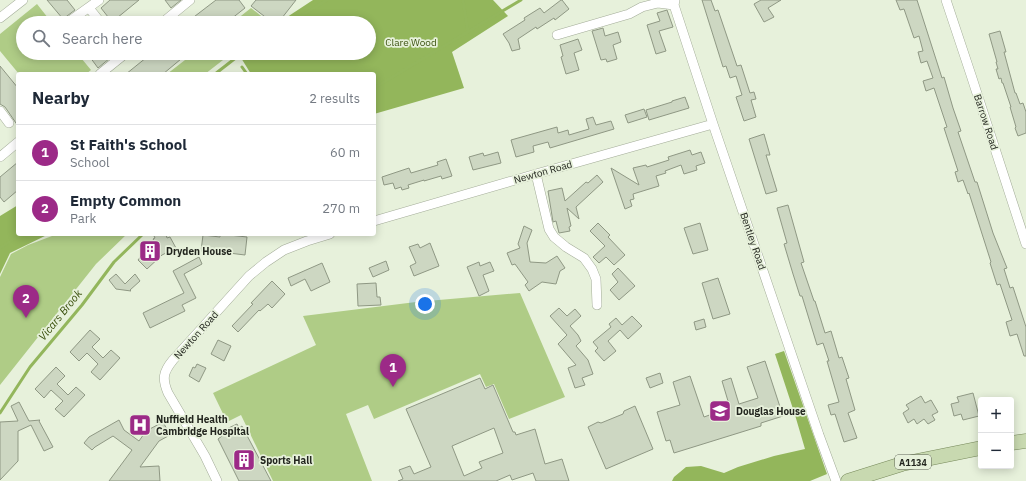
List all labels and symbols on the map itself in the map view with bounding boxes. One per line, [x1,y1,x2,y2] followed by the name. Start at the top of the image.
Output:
[385,36,437,49] park label: Clare Wood
[971,93,1001,151] street label: Barrow Road
[512,157,574,187] street label: Newton Road
[737,211,769,271] street label: Bentley Road
[137,238,163,264] building icon: Dryden House
[166,245,232,258] place label: Dryden House
[13,285,39,318] pin: 2
[35,286,85,343] water label: Vicars Brook
[415,294,435,314] your location
[171,308,221,362] street label: Newton Road
[380,354,406,387] pin: 1
[707,398,733,424] school or university icon: Douglas House
[736,405,806,418] place label: Douglas House
[127,412,153,438] hospital icon: Nuffield Health Cambridge Hospital
[156,413,249,438] place label: Nuffield Health Cambridge Hospital
[231,447,257,473] building icon: Sports Hall
[260,454,312,467] place label: Sports Hall
[895,455,931,469] road number: A1134

